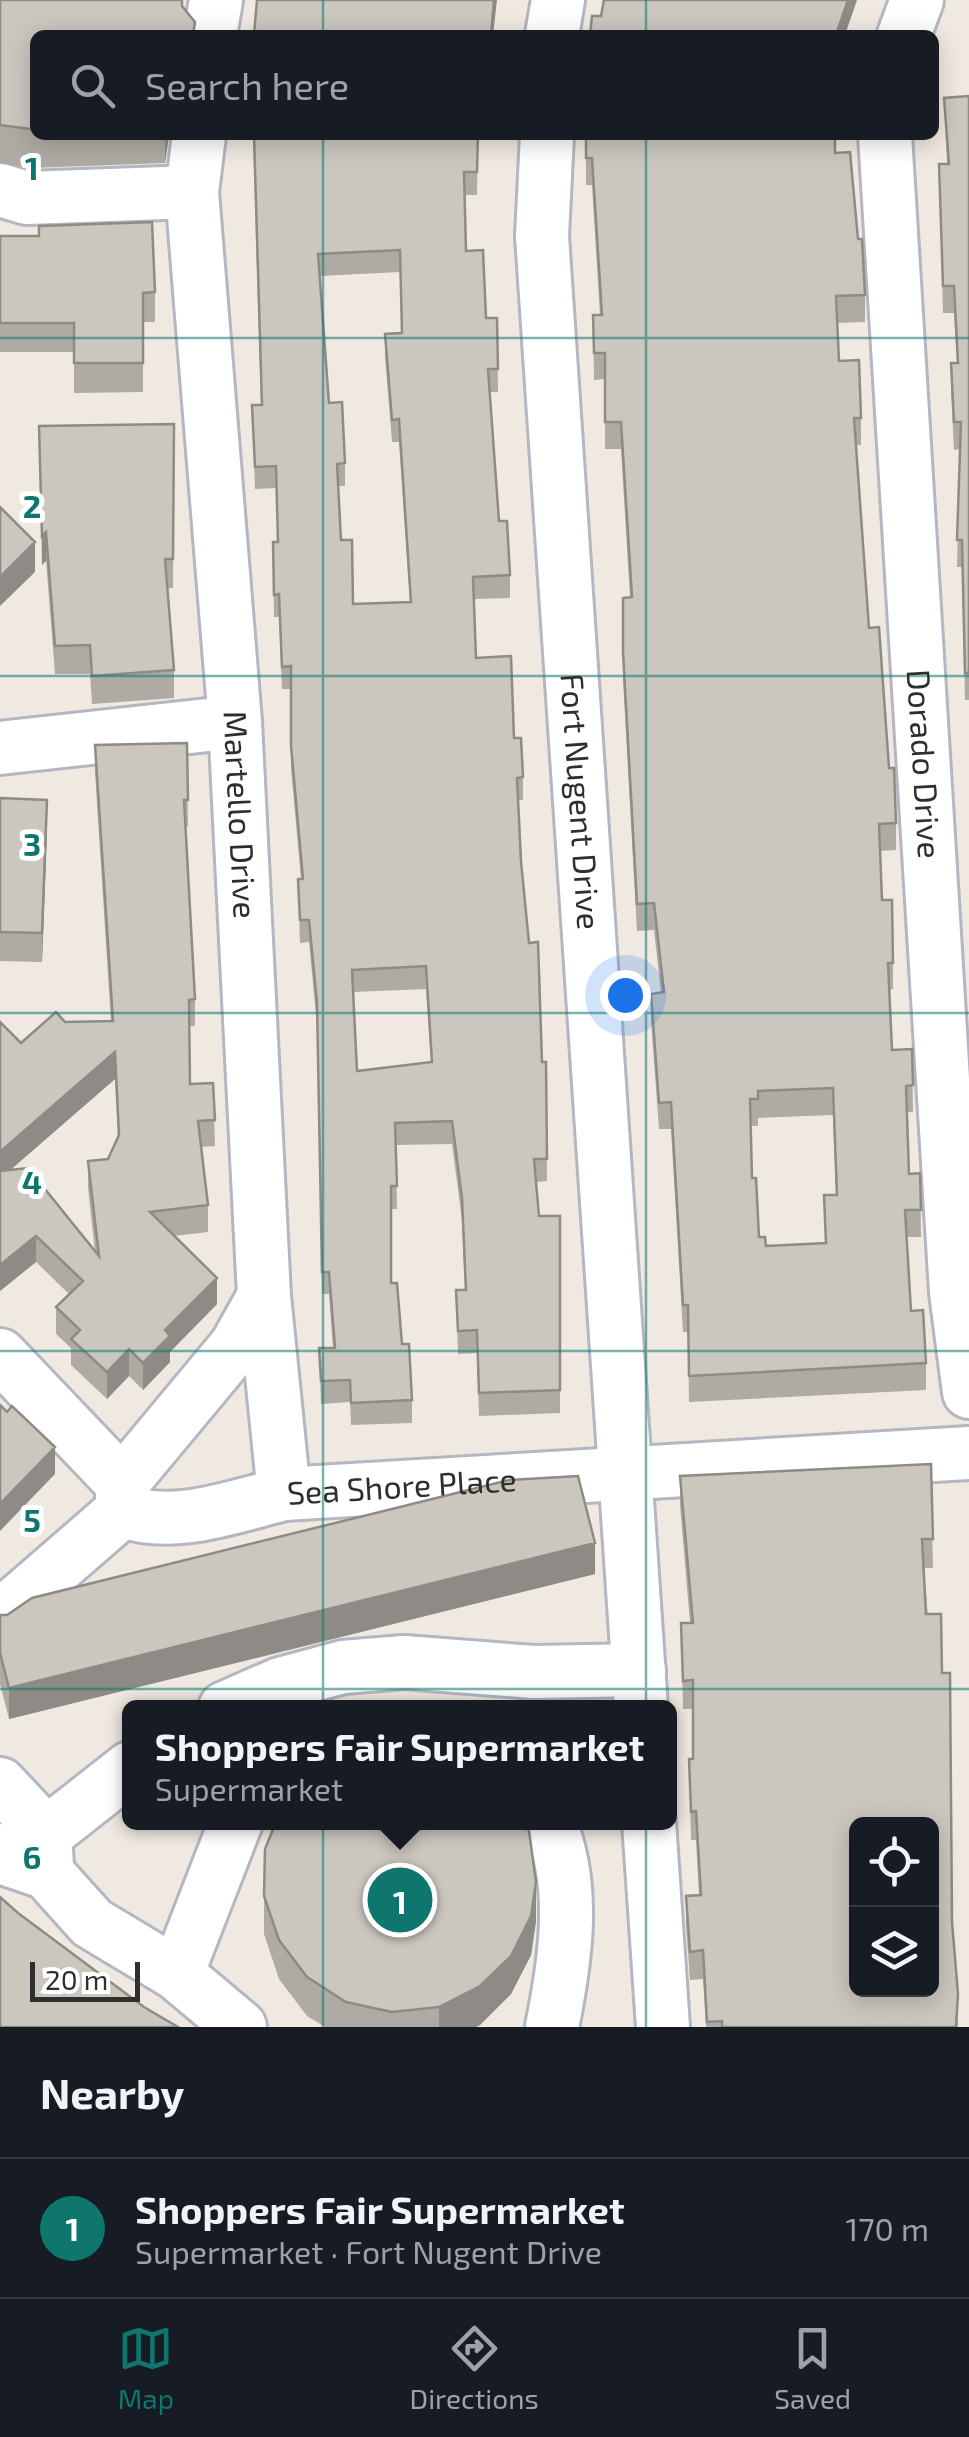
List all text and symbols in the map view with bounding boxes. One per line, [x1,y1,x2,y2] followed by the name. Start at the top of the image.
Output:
[30,30,939,140] search box
[65,58,120,113] icon: search
[145,62,349,108] text: Search here
[25,148,39,186] text: 1
[23,486,41,524] text: 2
[901,668,950,859] street label: Dorado Drive
[554,672,610,931] street label: Fort Nugent Drive
[217,710,266,920] street label: Martello Drive
[23,824,41,862] text: 3
[600,970,651,1021] your location
[22,1162,42,1200] text: 4
[286,1459,518,1511] street label: Sea Shore Place
[23,1500,41,1538] text: 5
[122,1700,677,1830] popup
[155,1723,644,1769] text: Shoppers Fair Supermarket
[155,1769,343,1807] text: Supermarket
[849,1817,939,1997] map controls
[849,1817,939,1907] button: locate
[23,1837,41,1875] text: 6
[368,1862,432,1938] pin: 1
[849,1907,939,1997] button: layers
[30,1957,140,2002] scale bar
[45,1962,108,1996] text: 20 m
[40,2067,184,2117] text: Nearby
[135,2186,625,2232] text: Shoppers Fair Supermarket
[66,2209,79,2247] text: 1
[845,2209,929,2247] text: 170 m
[135,2232,602,2270] text: Supermarket · Fort Nugent Drive
[118,2321,174,2415] tab: Map
[410,2321,539,2415] tab: Directions
[774,2321,851,2415] tab: Saved

